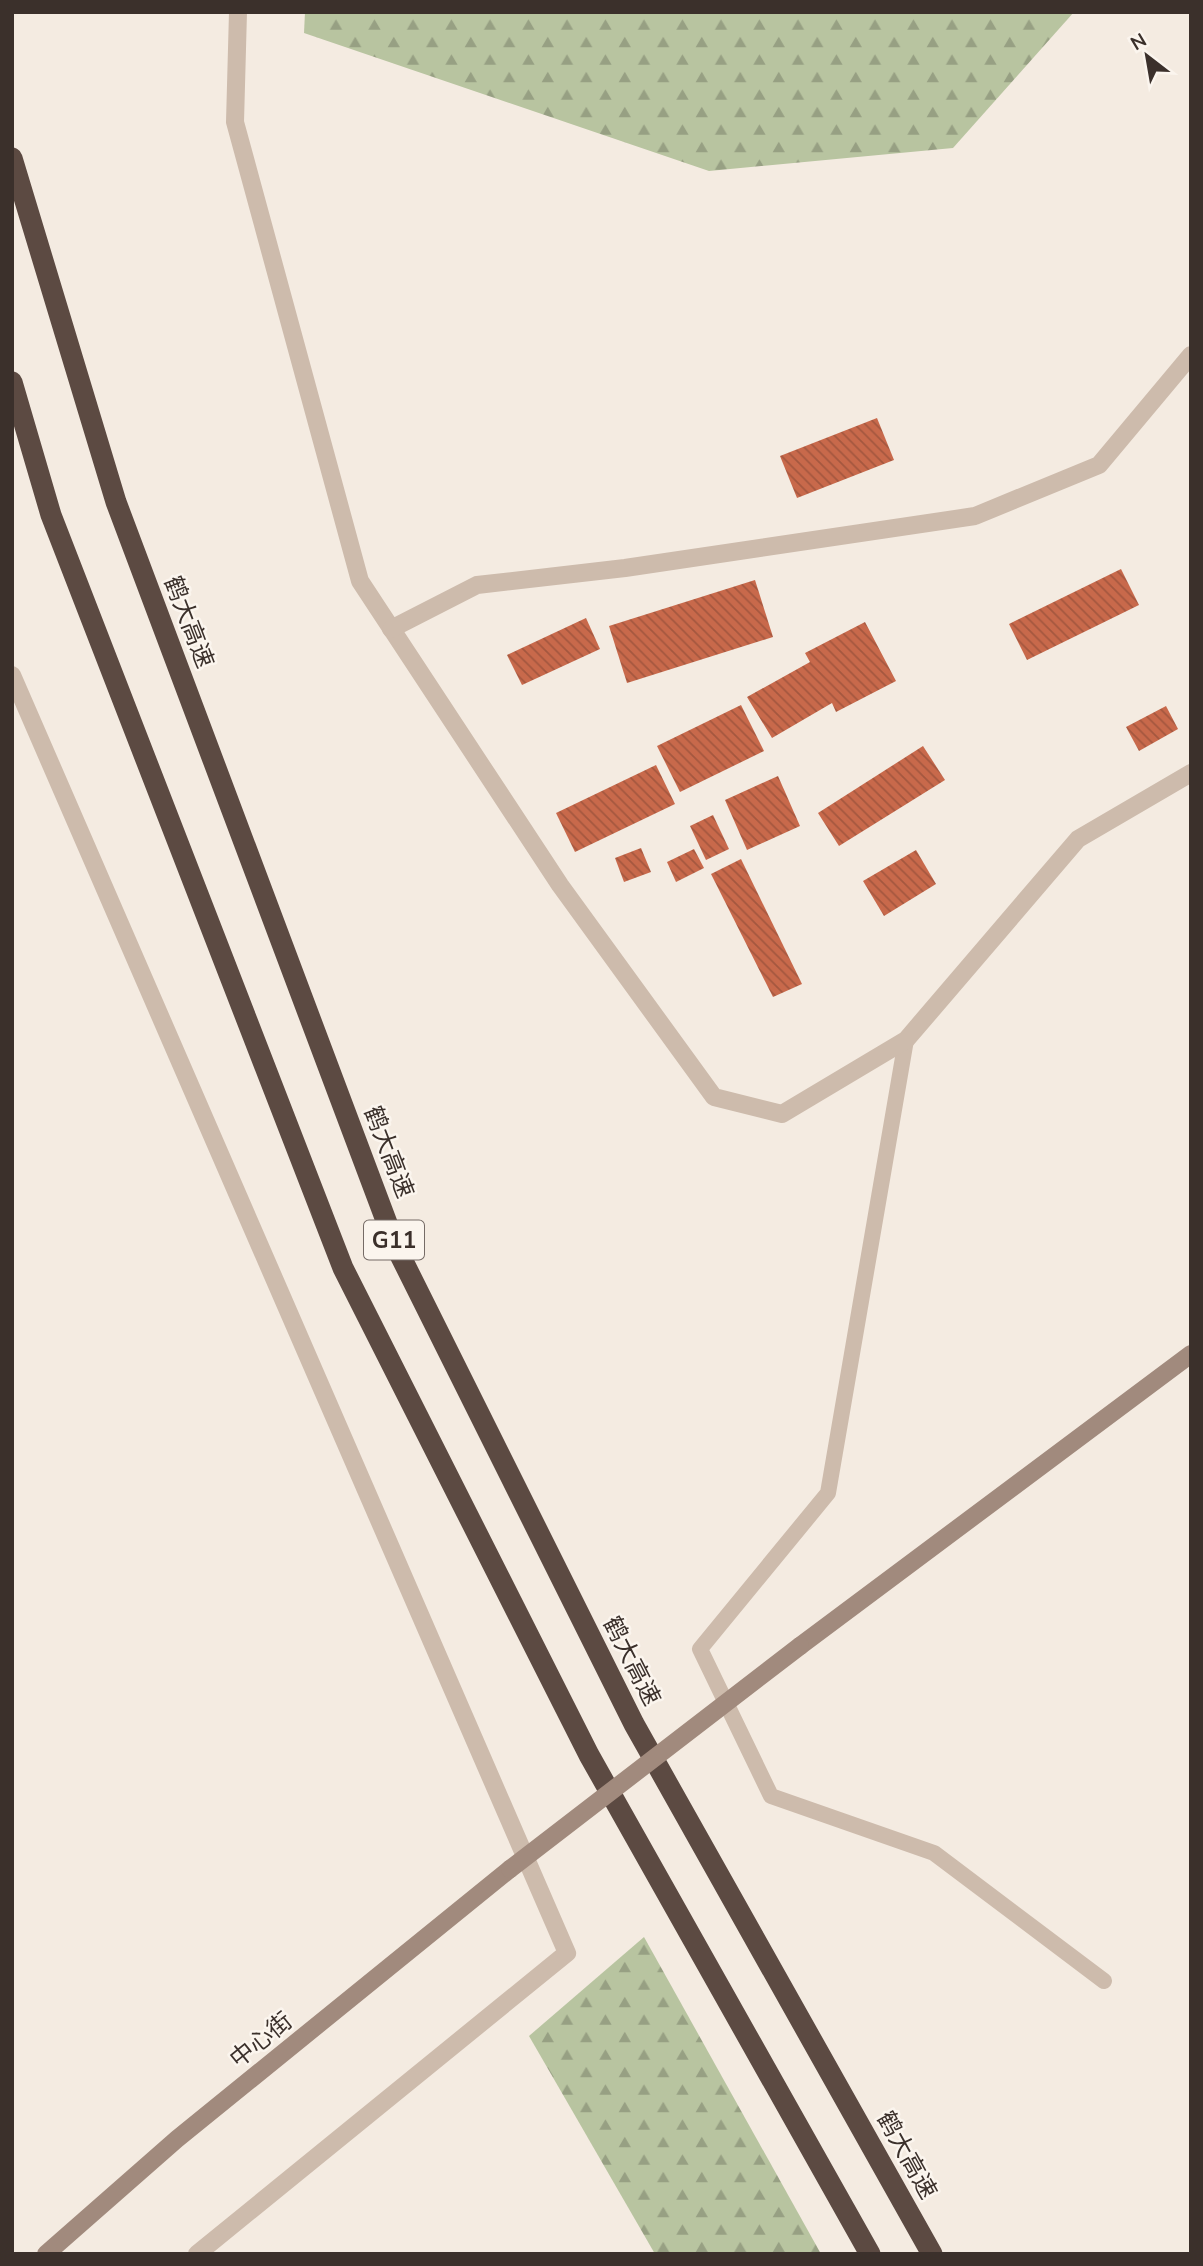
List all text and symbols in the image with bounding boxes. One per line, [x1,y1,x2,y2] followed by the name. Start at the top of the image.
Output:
[1112,21,1182,91] north arrow
[1126,27,1152,57] text: N
[157,571,221,673] street label: 鹤大高速
[357,1101,421,1203] street label: 鹤大高速
[364,1220,424,1260] road number: G11
[596,1611,668,1711] street label: 鹤大高速
[223,2005,299,2075] street label: 中心街
[870,2105,944,2205] street label: 鹤大高速

